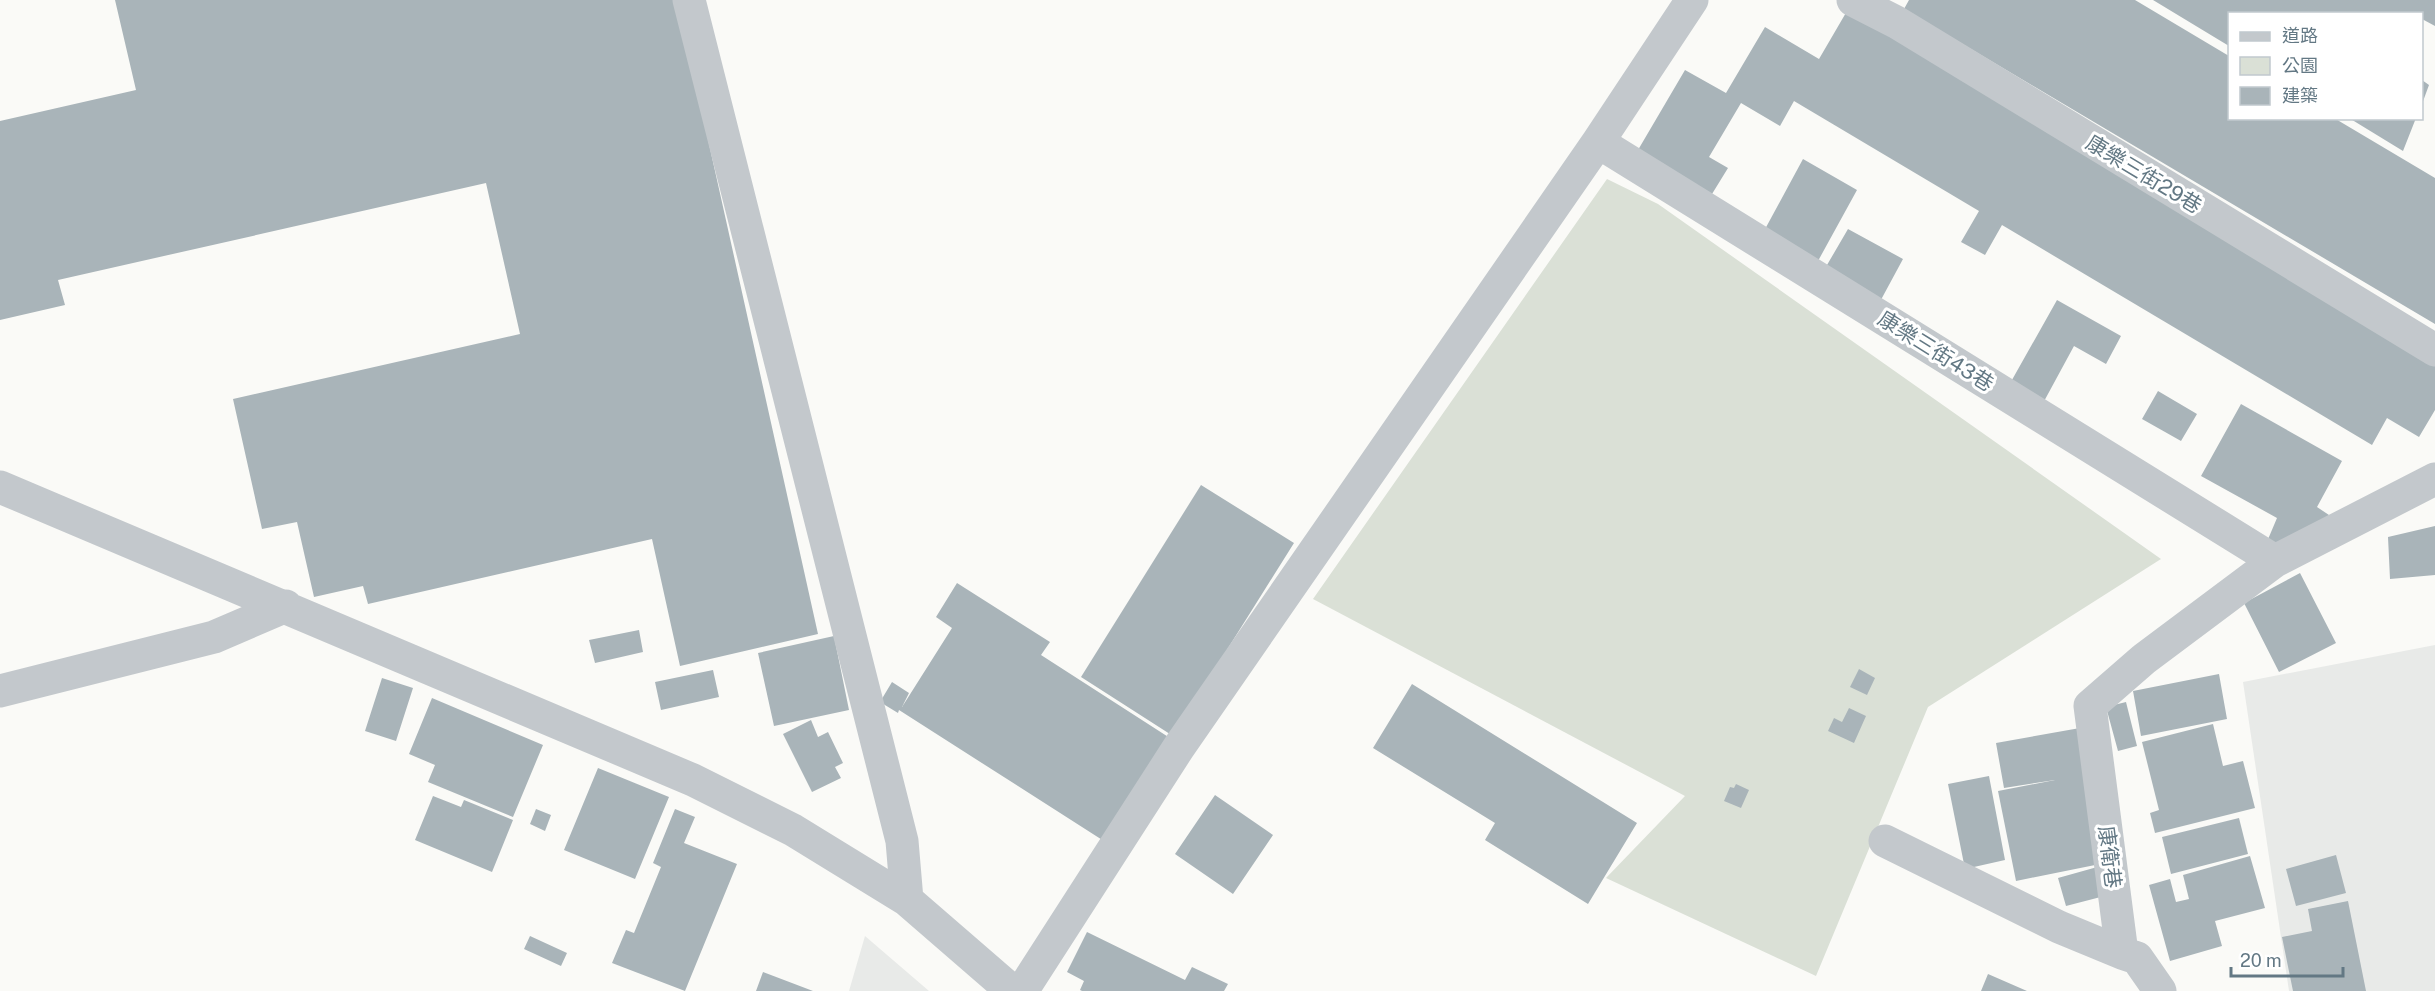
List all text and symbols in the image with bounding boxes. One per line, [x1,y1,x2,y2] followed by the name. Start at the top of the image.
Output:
[2228,12,2423,120] legend
[2282,25,2318,46] text: 道路
[2282,55,2318,76] text: 公園
[2282,85,2318,106] text: 建築
[2082,130,2206,218] street label: 康樂三街29巷
[1874,306,1998,396] street label: 康樂三街43巷
[2094,824,2126,890] street label: 康衛巷
[2231,940,2344,978] scale bar
[2240,950,2282,971] text: 20 m

